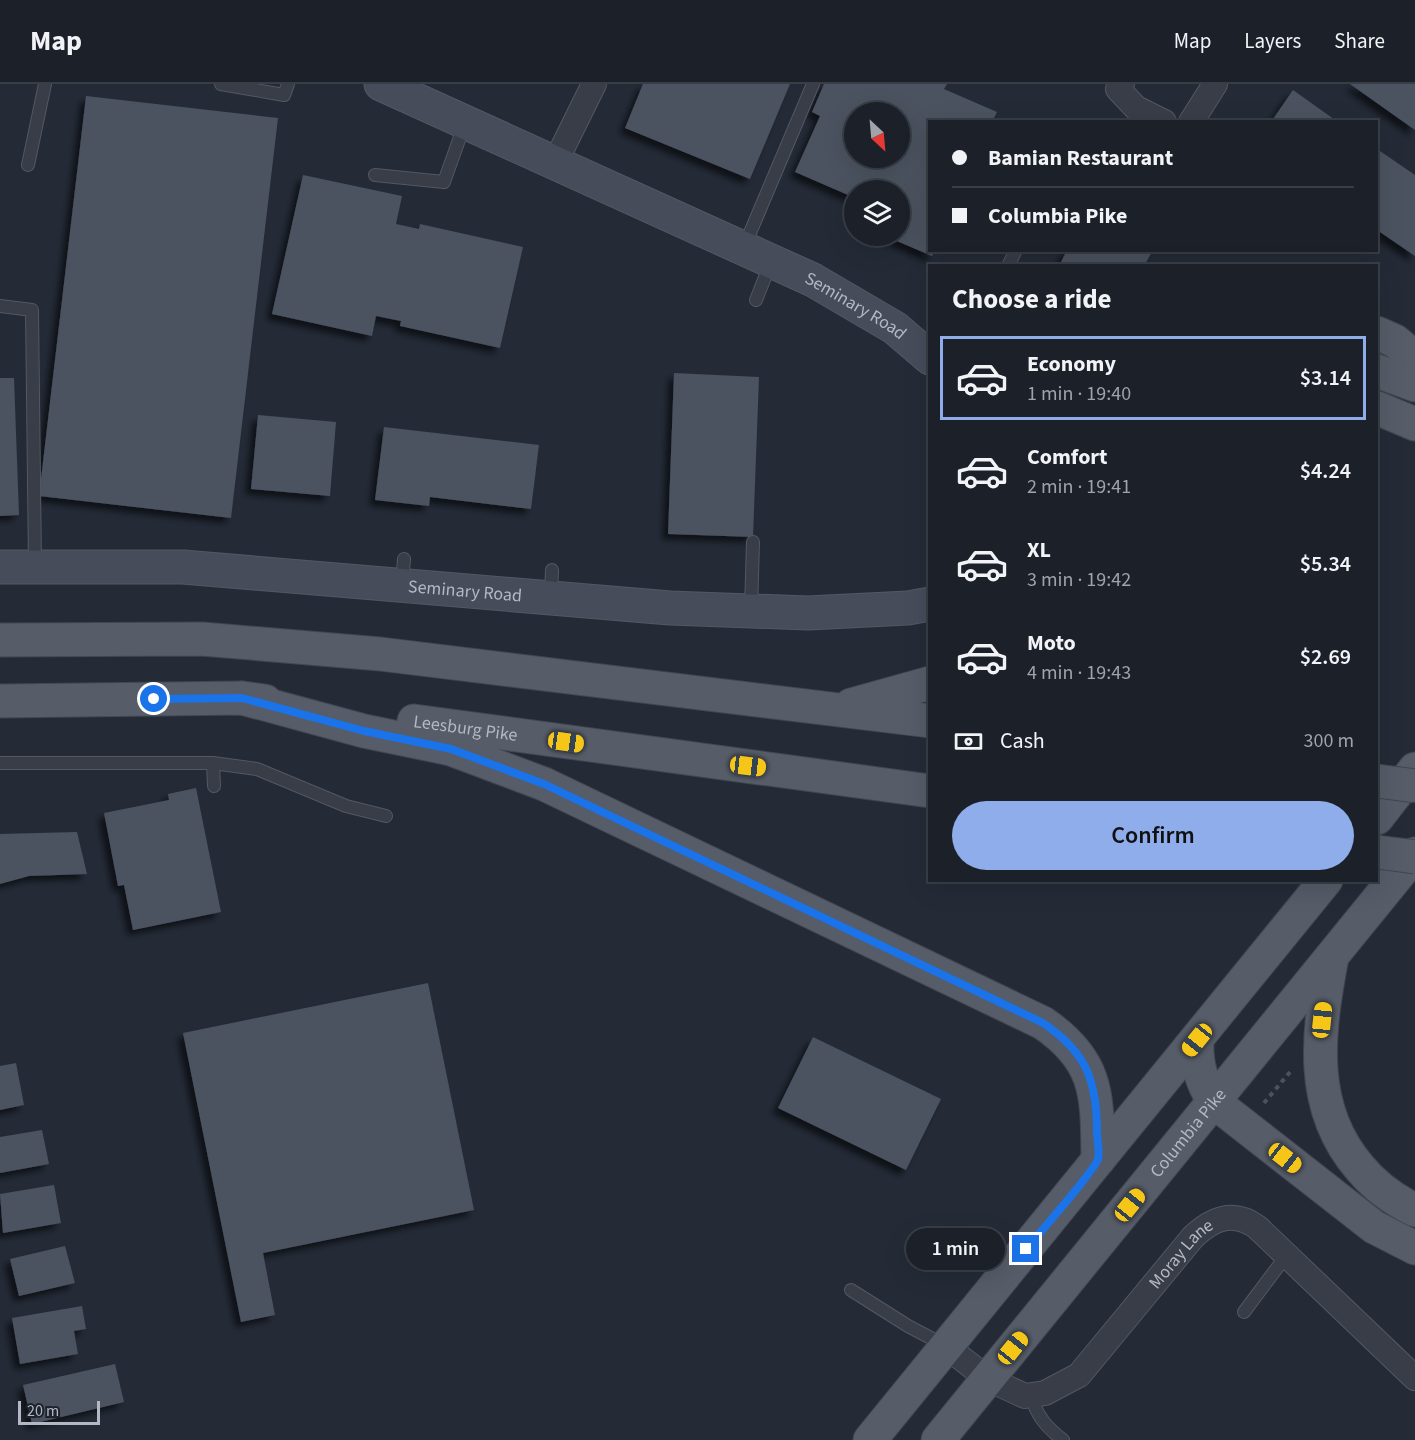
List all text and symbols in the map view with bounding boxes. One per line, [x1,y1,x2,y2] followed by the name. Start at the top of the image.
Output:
[30,21,82,61] text: Map
[1174,26,1211,56] text: Map
[1244,26,1301,56] text: Layers
[1334,26,1385,56] text: Share
[844,102,910,168] north arrow
[844,102,910,246] map controls
[988,142,1173,174] text: Bamian Restaurant
[844,180,910,246] button: layers
[988,200,1127,232] text: Columbia Pike
[801,266,912,345] street label: Seminary Road
[952,280,1112,319] text: Choose a ride
[1027,348,1116,380] text: Economy
[955,351,1009,405] icon: car
[1300,362,1351,394] text: $3.14
[1027,380,1131,408] text: 1 min · 19:40
[1027,441,1108,473] text: Comfort
[955,444,1009,498] icon: car
[1300,455,1351,487] text: $4.24
[1027,473,1131,501] text: 2 min · 19:41
[1027,534,1051,566] text: XL
[955,537,1009,591] icon: car
[1300,548,1351,580] text: $5.34
[1027,566,1131,594] text: 3 min · 19:42
[407,573,523,608] street label: Seminary Road
[1027,627,1076,659] text: Moto
[955,630,1009,684] icon: car
[1300,641,1351,673] text: $2.69
[1027,659,1131,687] text: 4 min · 19:43
[140,685,167,712] route start
[412,709,519,747] street label: Leesburg Pike
[952,725,985,758] icon: cash
[1000,725,1045,757] text: Cash
[1304,727,1354,755] text: 300 m
[547,731,585,753] car
[729,755,767,777] car
[952,801,1354,870] button: Confirm
[1311,1001,1333,1039] car
[1179,1020,1215,1060] car
[1144,1083,1232,1183] street label: Columbia Pike
[1265,1140,1305,1176] car
[1112,1185,1148,1225] car
[1143,1213,1218,1294] street label: Moray Lane
[906,1228,1005,1270] callout: 1 min
[932,1235,979,1263] text: 1 min
[1012,1235,1039,1262] route end
[995,1328,1031,1368] car
[18,1398,100,1426] scale bar
[27,1400,59,1422] text: 20 m

